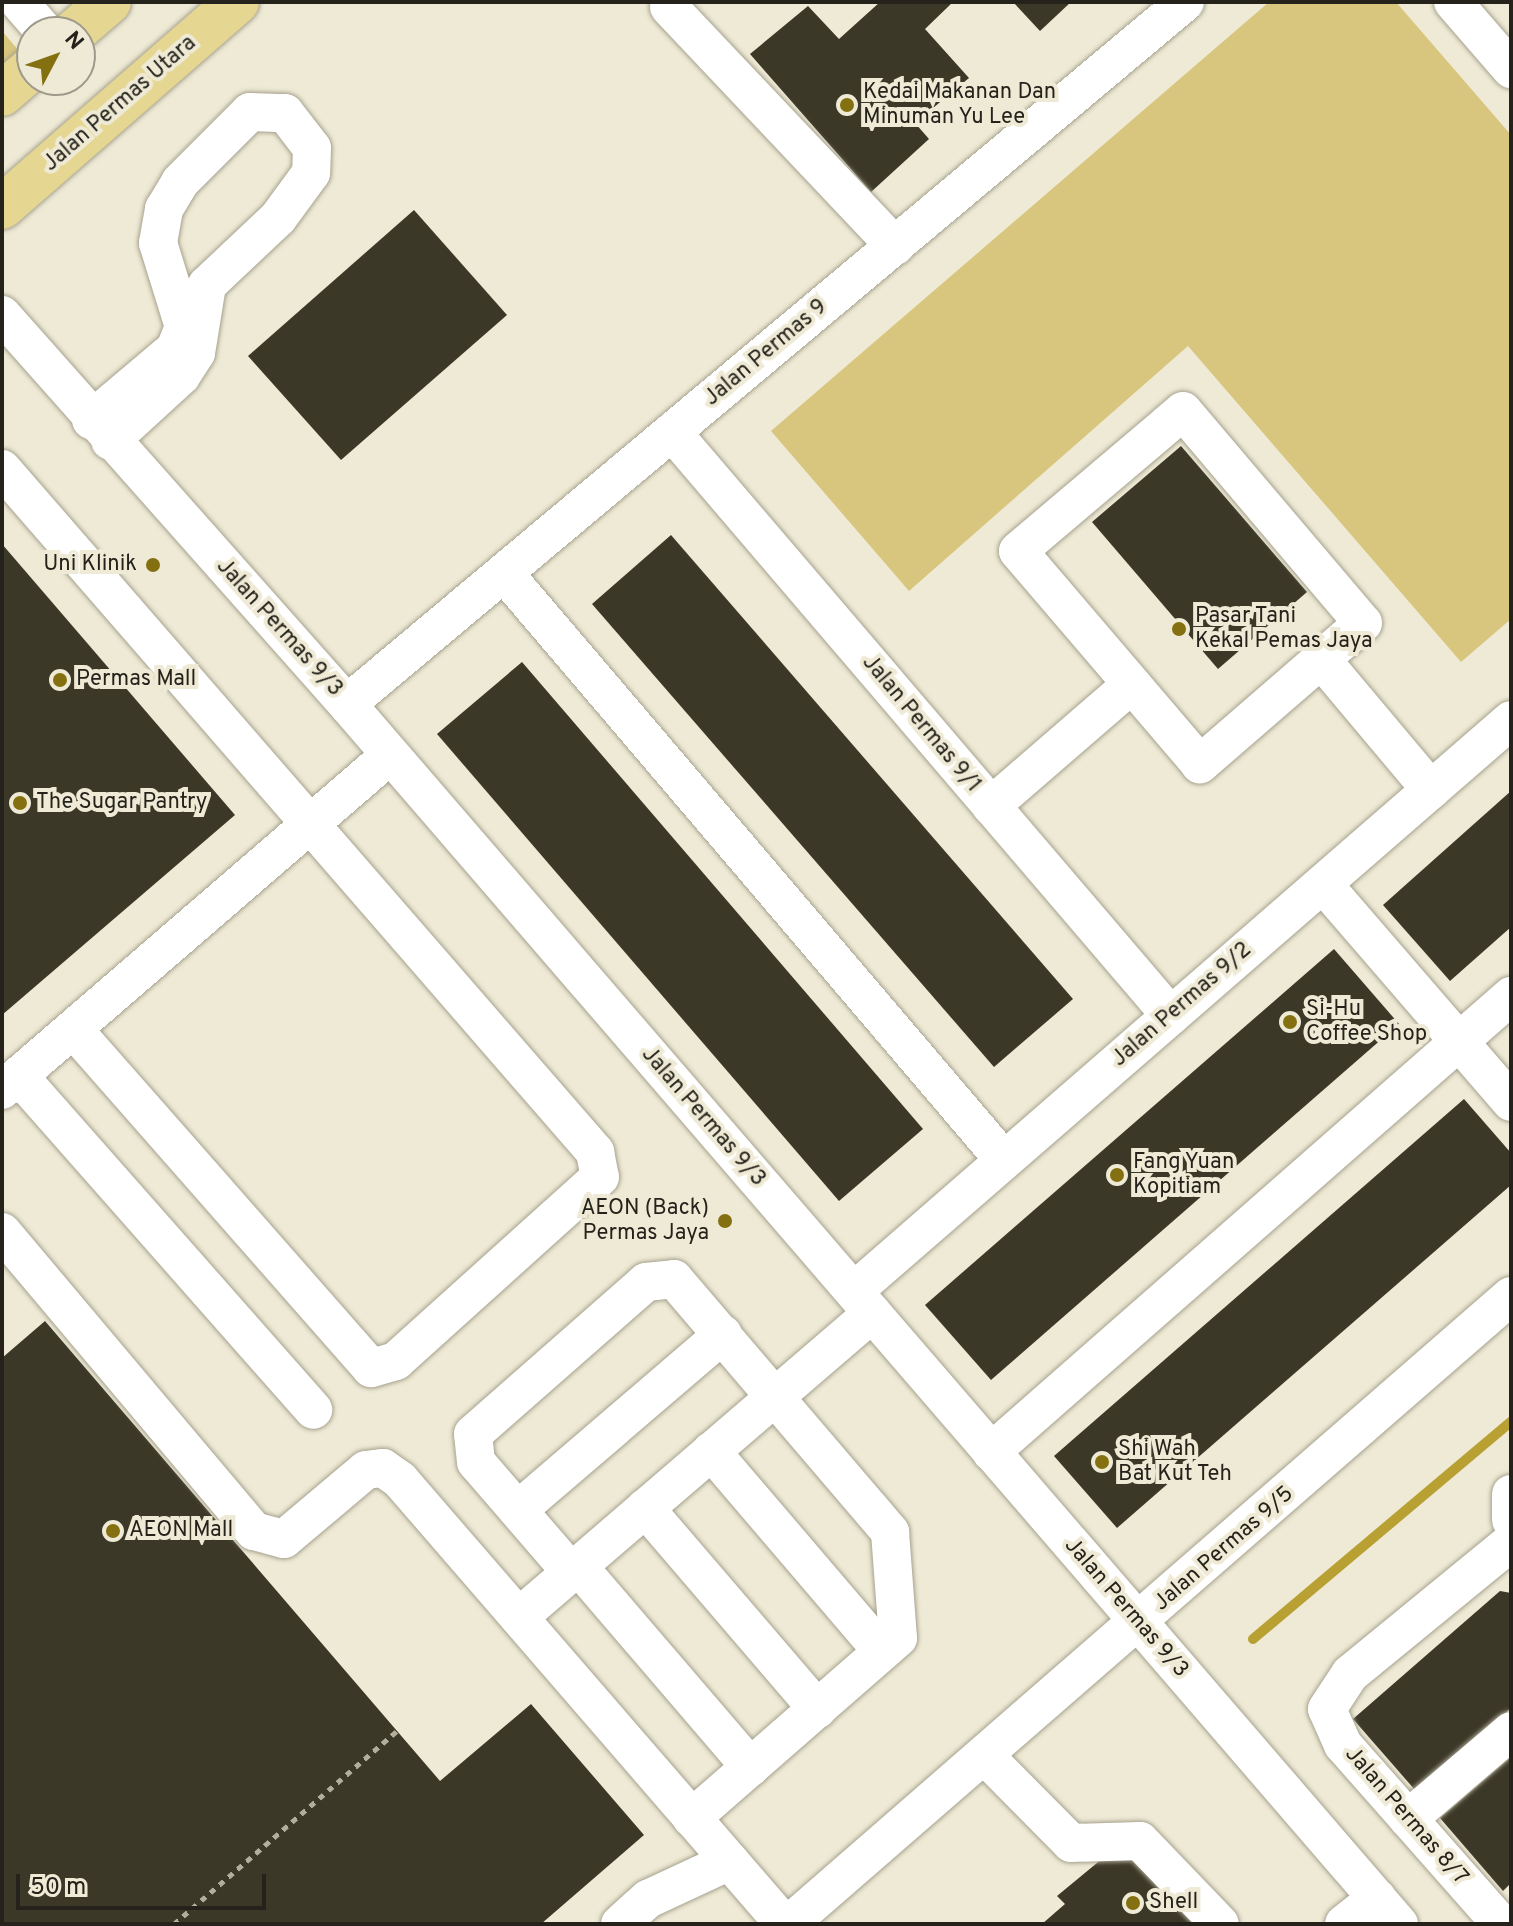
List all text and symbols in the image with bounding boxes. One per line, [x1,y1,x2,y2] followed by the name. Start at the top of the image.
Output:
[16,16,96,96] north arrow
[58,26,88,56] text: N
[38,30,202,178] street label: Jalan Permas Utara
[863,79,1056,130] place label: Kedai Makanan Dan Minuman Yu Lee
[838,96,856,114] marker: Kedai Makanan Dan Minuman Yu Lee
[699,294,833,412] street label: Jalan Permas 9
[43,552,137,578] place label: Uni Klinik
[210,554,348,702] street label: Jalan Permas 9/3
[144,556,162,574] marker: Uni Klinik
[1195,603,1373,654] place label: Pasar Tani Kekal Pemas Jaya
[1170,620,1188,638] marker: Pasar Tani Kekal Pemas Jaya
[856,650,986,798] street label: Jalan Permas 9/1
[76,667,196,693] place label: Permas Mall
[51,671,69,689] marker: Permas Mall
[36,790,207,816] place label: The Sugar Pantry
[11,794,29,812] marker: The Sugar Pantry
[1107,937,1257,1073] street label: Jalan Permas 9/2
[1306,996,1427,1048] place label: Si-Hu Coffee Shop
[1281,1013,1299,1031] marker: Si-Hu Coffee Shop
[635,1042,771,1192] street label: Jalan Permas 9/3
[1133,1149,1235,1200] place label: Fang Yuan Kopitiam
[1108,1166,1126,1184] marker: Fang Yuan Kopitiam
[581,1195,709,1246] place label: AEON (Back) Permas Jaya
[716,1212,734,1230] marker: AEON (Back) Permas Jaya
[1118,1436,1233,1488] place label: Shi Wah Bat Kut Teh
[1093,1453,1111,1471] marker: Shi Wah Bat Kut Teh
[1149,1481,1299,1617] street label: Jalan Permas 9/5
[129,1518,233,1544] place label: AEON Mall
[104,1522,122,1540] marker: AEON Mall
[1058,1533,1194,1683] street label: Jalan Permas 9/3
[1339,1741,1473,1891] street label: Jalan Permas 8/7
[20,1858,270,1908] scale bar
[30,1873,86,1903] text: 50 m
[1149,1890,1198,1916] place label: Shell
[1124,1894,1142,1912] marker: Shell

